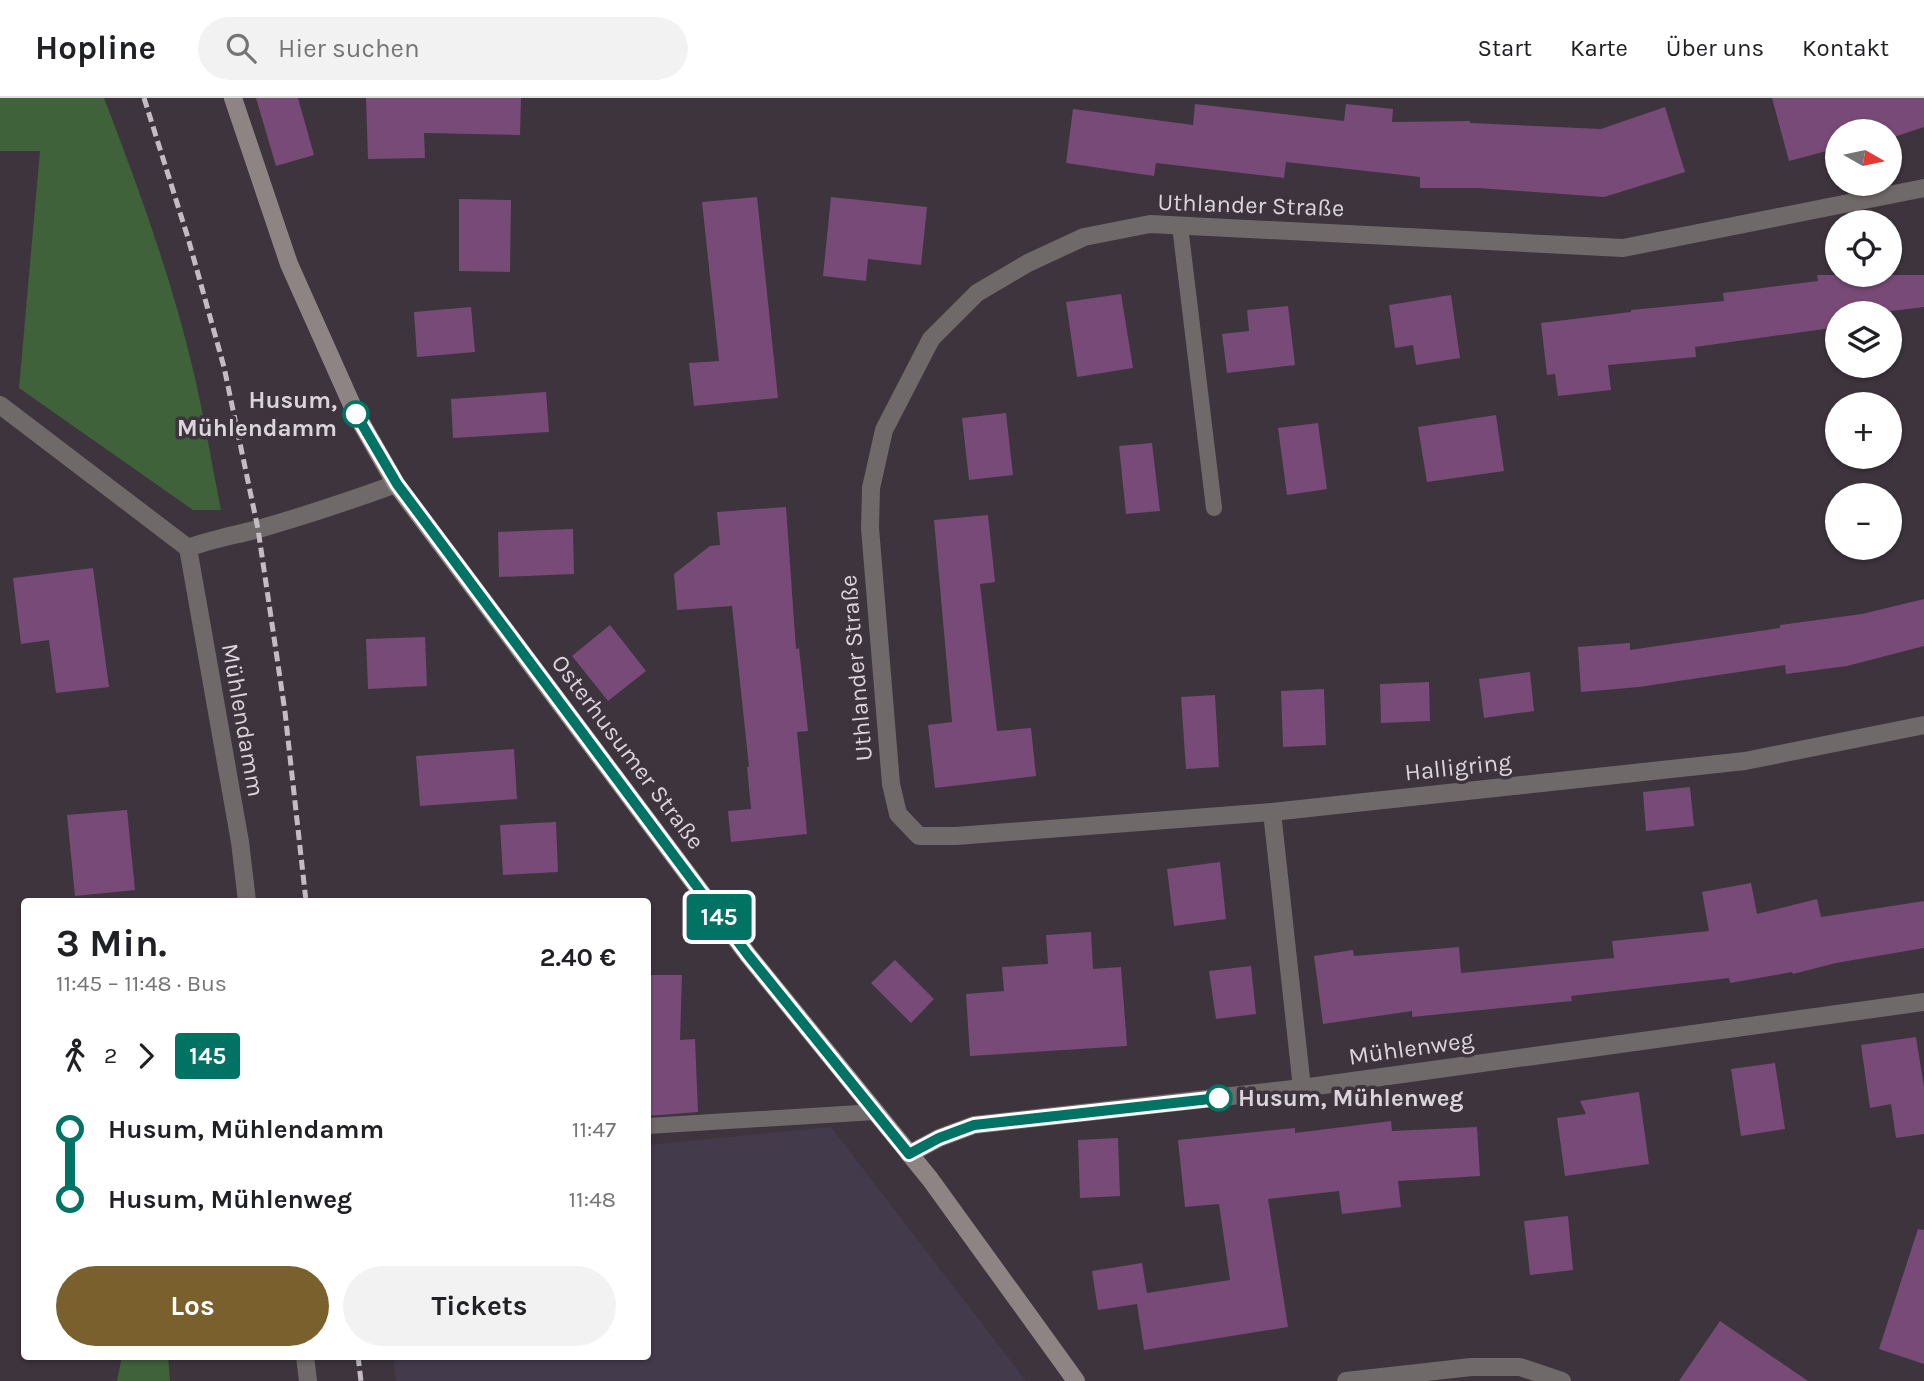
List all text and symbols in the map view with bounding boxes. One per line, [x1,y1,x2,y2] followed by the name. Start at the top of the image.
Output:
[198,17,688,80] search box
[35,29,156,67] text: Hopline
[222,29,260,67] icon: search
[278,33,420,64] text: Hier suchen
[1478,34,1532,62] text: Start
[1570,34,1628,62] text: Karte
[1666,34,1764,62] text: Über uns
[1802,34,1889,62] text: Kontakt
[1825,119,1902,196] north arrow
[1825,119,1902,560] map controls
[1157,188,1345,222] street label: Uthlander Straße
[1825,210,1902,287] button: locate
[1825,301,1902,378] button: layers
[177,386,337,442] place label: Husum, Mühlendamm
[1825,392,1902,469] button: +
[343,401,369,427] marker: Husum, Mühlendamm
[1825,483,1902,560] button: −
[834,574,878,762] street label: Uthlander Straße
[216,641,270,799] street label: Mühlendamm
[546,649,710,855] street label: Osterhusumer Straße
[1403,747,1513,787] street label: Halligring
[679,894,759,940] line badge: 145
[701,903,737,931] text: 145
[56,921,167,966] text: 3 Min.
[540,942,616,973] text: 2.40 €
[56,970,227,997] text: 11:45 – 11:48 · Bus
[1347,1025,1476,1071] street label: Mühlenweg
[56,1037,94,1075] icon: walk
[127,1037,165,1075] icon: forward
[104,1042,117,1069] text: 2
[189,1042,226,1070] text: 145
[1238,1084,1463,1112] place label: Husum, Mühlenweg
[1206,1085,1232,1111] marker: Husum, Mühlenweg
[108,1114,384,1145] text: Husum, Mühlendamm
[572,1116,616,1143] text: 11:47
[108,1184,352,1215] text: Husum, Mühlenweg
[569,1186,616,1213] text: 11:48
[56,1266,329,1346] button: Los
[343,1266,616,1346] button: Tickets

